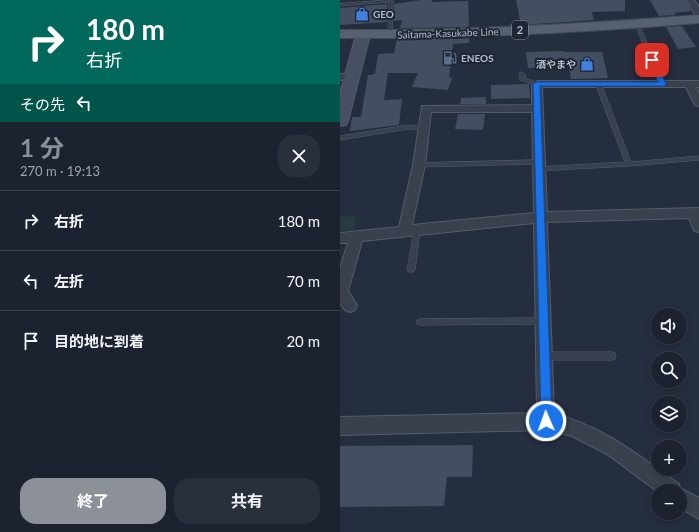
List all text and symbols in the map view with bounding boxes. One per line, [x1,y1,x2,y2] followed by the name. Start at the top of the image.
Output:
[354,6,370,22] shop icon: GEO
[373,8,394,20] place label: GEO
[86,12,165,46] text: 180 m
[20,16,72,68] icon: right
[512,21,528,39] road number: 2
[397,25,499,41] street label: Saitama-Kasukabe Line
[635,43,669,77] pin
[86,49,122,71] text: 右折
[641,49,663,71] icon: arrive
[442,50,458,66] fuel station icon: ENEOS
[461,52,494,64] place label: ENEOS
[579,56,595,72] shop icon: 酒やまや
[536,58,576,70] place label: 酒やまや
[73,92,95,114] icon: left
[20,95,65,113] text: その先
[20,133,64,162] text: 1 分
[278,135,320,177] button: close
[20,163,100,179] text: 270 m · 19:13
[20,210,42,232] icon: right
[54,212,84,230] text: 右折
[278,212,320,230] text: 180 m
[20,270,42,292] icon: left
[54,272,84,290] text: 左折
[286,272,320,290] text: 70 m
[651,308,687,520] map controls
[651,308,687,344] button: sound
[20,330,42,352] icon: arrive
[54,332,144,350] text: 目的地に到着
[286,332,320,350] text: 20 m
[651,352,687,388] button: search
[651,396,687,432] button: layers
[525,400,567,442] position arrow
[651,440,687,476] button: +
[20,478,166,524] button: 終了
[174,478,320,524] button: 共有
[651,484,687,520] button: −

